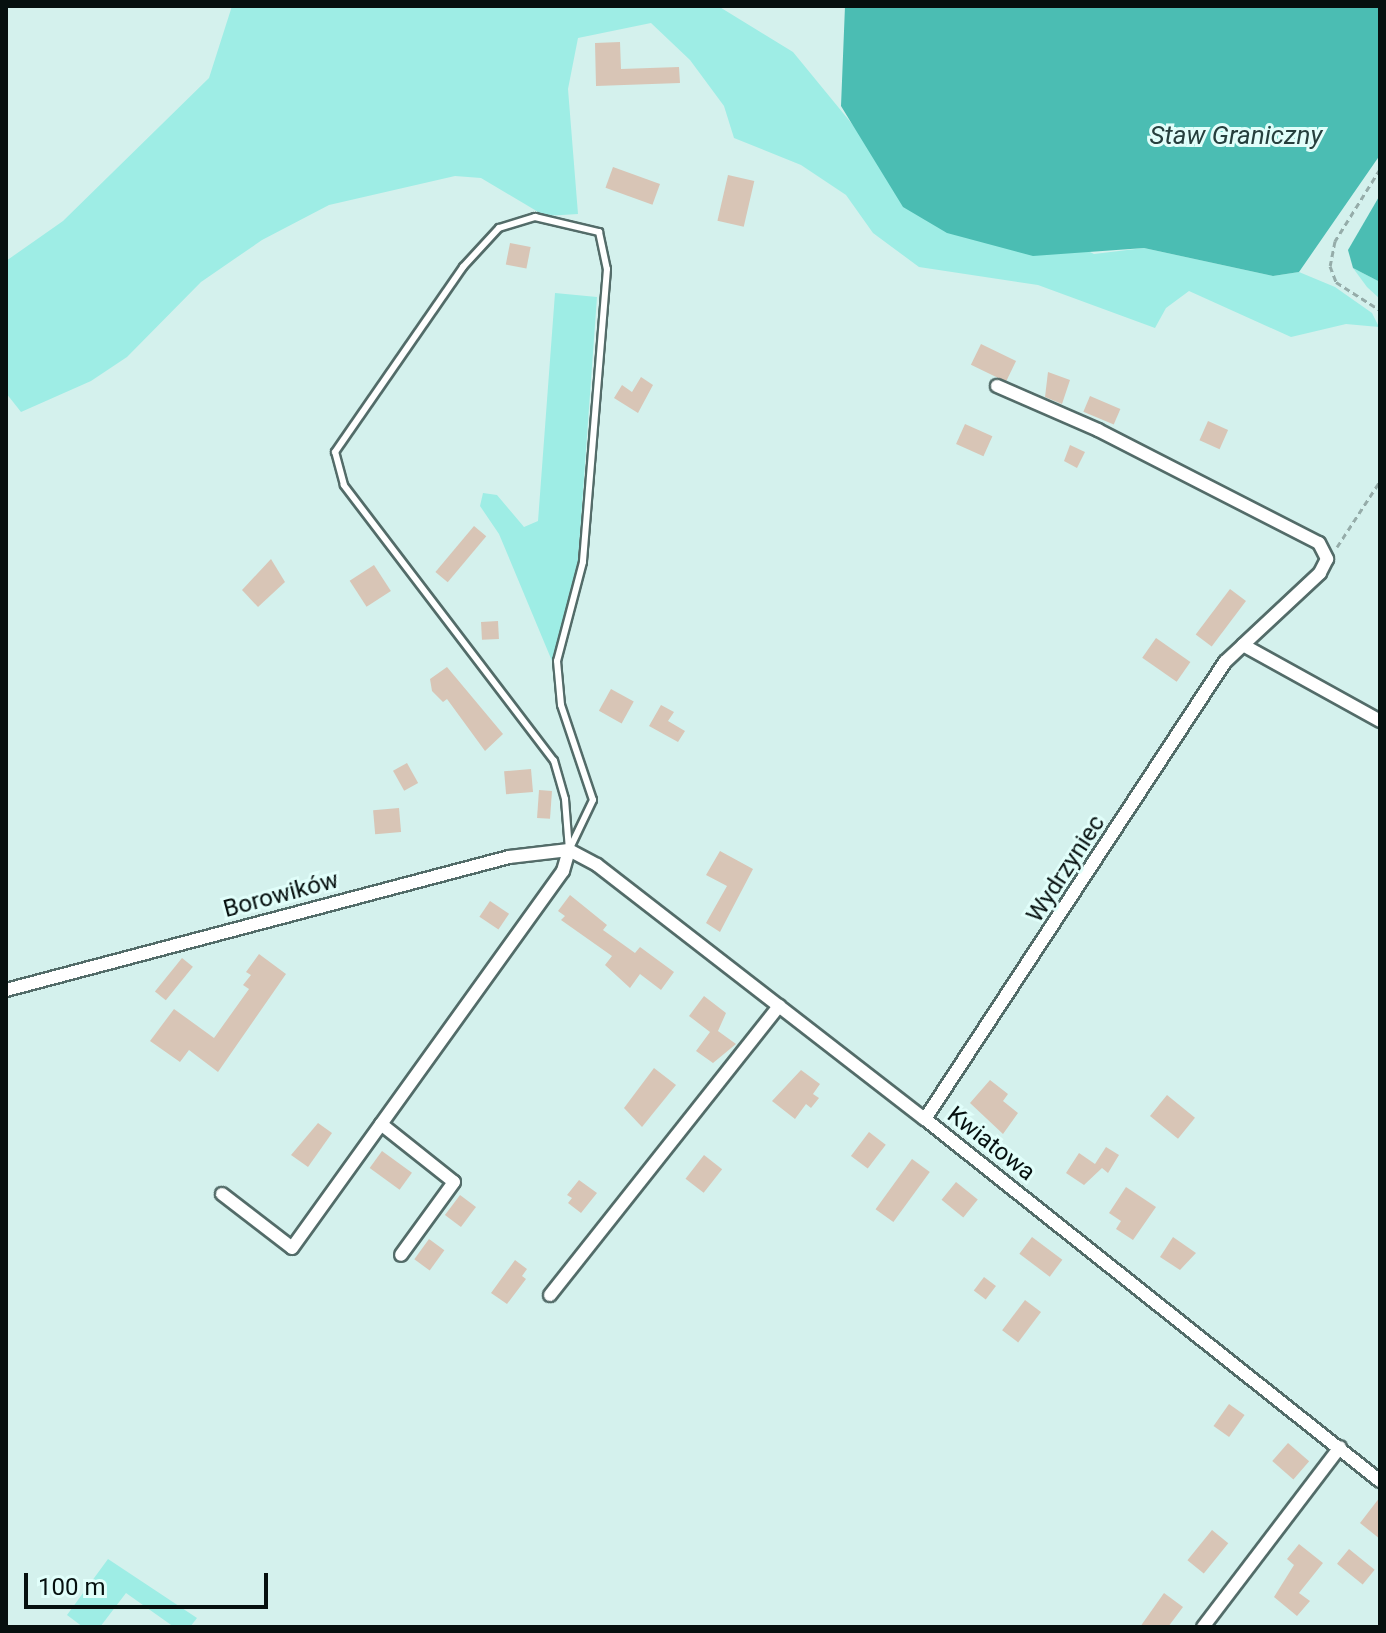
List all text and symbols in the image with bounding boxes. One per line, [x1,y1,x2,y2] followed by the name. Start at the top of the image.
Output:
[1150,120,1322,152] water label: Staw Graniczny
[1021,810,1111,928] street label: Wydrzyniec
[220,866,342,924] street label: Borowików
[941,1101,1041,1187] street label: Kwiatowa
[28,1557,272,1607] scale bar
[38,1573,105,1601] text: 100 m

